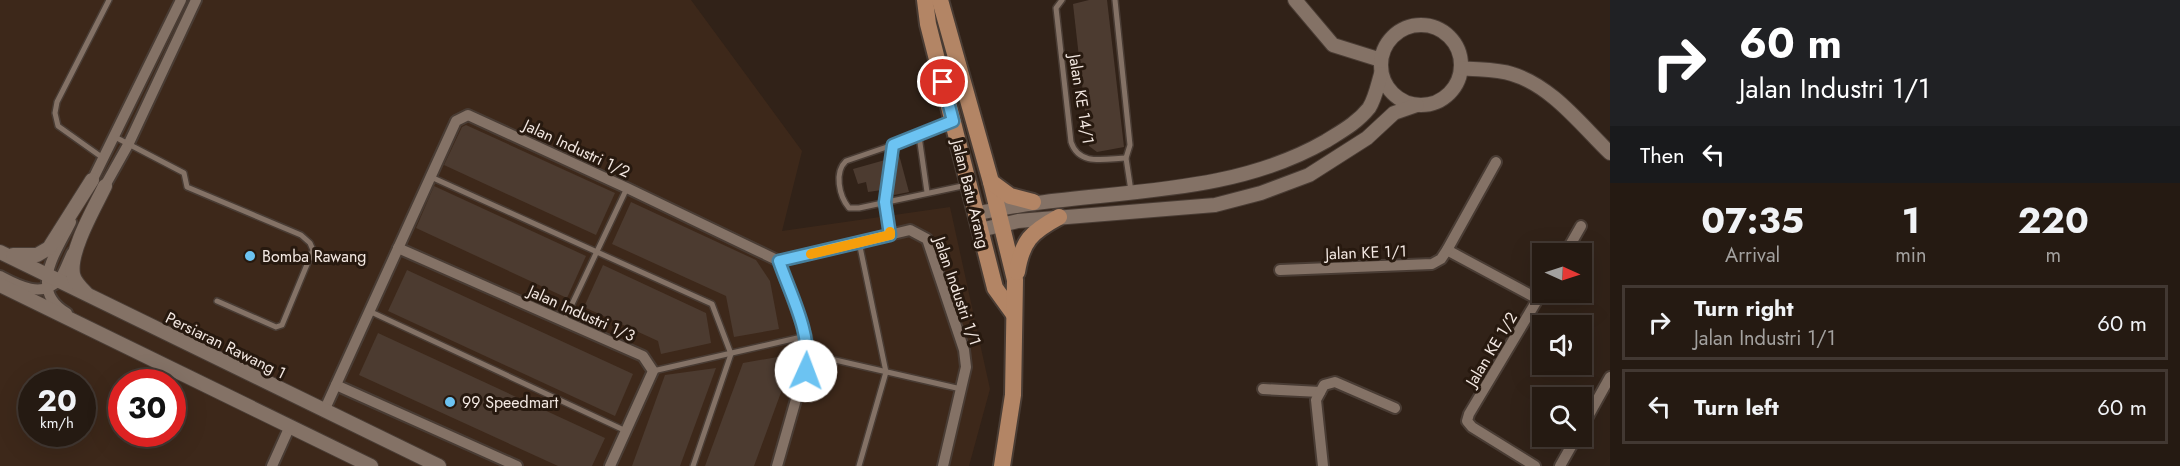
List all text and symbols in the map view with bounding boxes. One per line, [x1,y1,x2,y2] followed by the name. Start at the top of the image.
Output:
[1739,13,1842,74] text: 60 m
[1640,24,1718,102] icon: right
[1063,50,1100,146] street label: Jalan KE 14/1
[917,56,968,107] pin
[926,65,959,98] icon: arrive
[1739,69,1930,108] text: Jalan Industri 1/1
[518,113,634,183] street label: Jalan Industri 1/2
[945,136,995,251] street label: Jalan Batu Arang
[1697,138,1730,171] icon: left
[1640,139,1685,171] text: Then
[1701,194,1804,246] text: 07:35
[1902,194,1920,246] text: 1
[2018,194,2089,246] text: 220
[928,232,987,348] street label: Jalan Industri 1/1
[1323,240,1407,265] street label: Jalan KE 1/1
[1725,241,1780,270] text: Arrival
[1895,241,1926,270] text: min
[2045,241,2061,270] text: m
[1532,243,1592,303] north arrow
[1532,243,1592,447] map controls
[262,245,366,268] place label: Bomba Rawang
[243,249,257,263] marker: Bomba Rawang
[523,279,639,347] street label: Jalan Industri 1/3
[1694,292,1794,324] text: Turn right
[162,306,290,385] street label: Persiaran Rawang 1
[1643,306,1676,339] icon: right
[2097,307,2147,339] text: 60 m
[1459,308,1523,393] street label: Jalan KE 1/2
[1532,315,1592,375] button: sound
[1694,324,1836,353] text: Jalan Industri 1/1
[774,339,838,403] position arrow
[108,369,186,447] speed limit sign: 30
[37,379,77,422] text: 20
[1532,387,1592,447] button: search
[1643,390,1676,423] icon: left
[462,391,558,414] place label: 99 Speedmart
[1694,391,1779,423] text: Turn left
[2097,391,2147,423] text: 60 m
[443,395,457,409] marker: 99 Speedmart
[40,412,74,434] text: km/h

